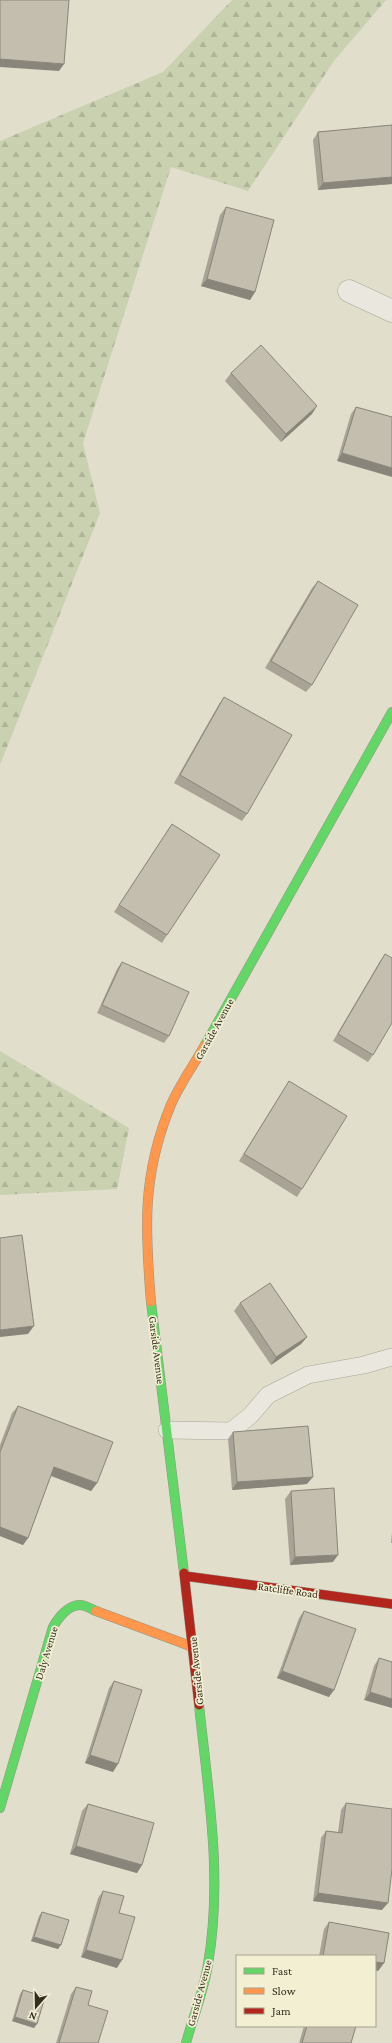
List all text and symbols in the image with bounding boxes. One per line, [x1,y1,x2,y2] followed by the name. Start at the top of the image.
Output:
[192,996,236,1062] street label: Garside Avenue
[147,1315,167,1385] street label: Garside Avenue
[257,1580,319,1600] street label: Ratcliffe Road
[32,1625,61,1681] street label: Daly Avenue
[186,1636,206,1706] street label: Garside Avenue
[236,1955,376,2027] legend
[184,1958,214,2027] street label: Garside Avenue
[272,1964,293,1978] text: Fast
[272,1984,296,1998] text: Slow
[16,1987,56,2027] north arrow
[271,2004,291,2018] text: Jam
[27,2009,38,2023] text: N

